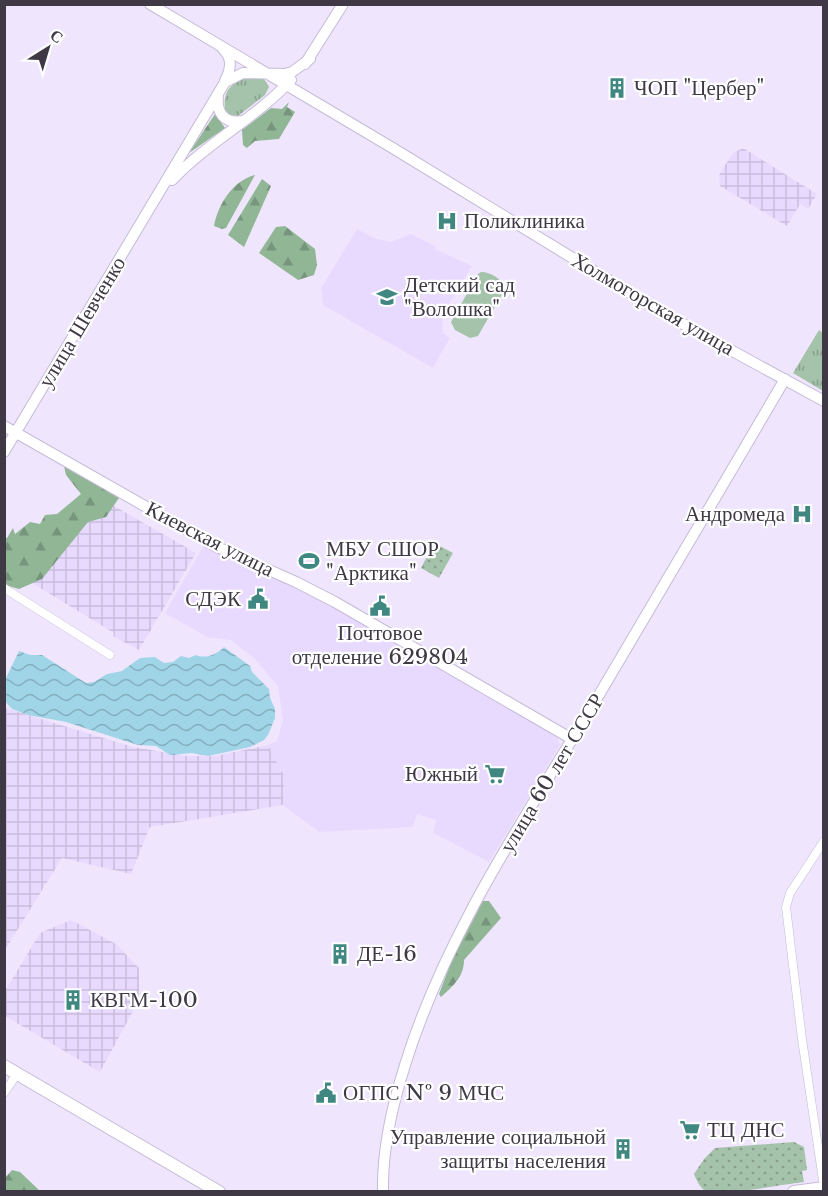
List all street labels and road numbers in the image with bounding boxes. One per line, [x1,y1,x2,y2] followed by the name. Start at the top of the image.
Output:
[567,247,740,361] street label: Холмогорская улица
[33,252,131,392] street label: улица Шевченко
[142,496,279,583] street label: Киевская улица
[494,689,610,857] street label: улица 60 лет СССР

